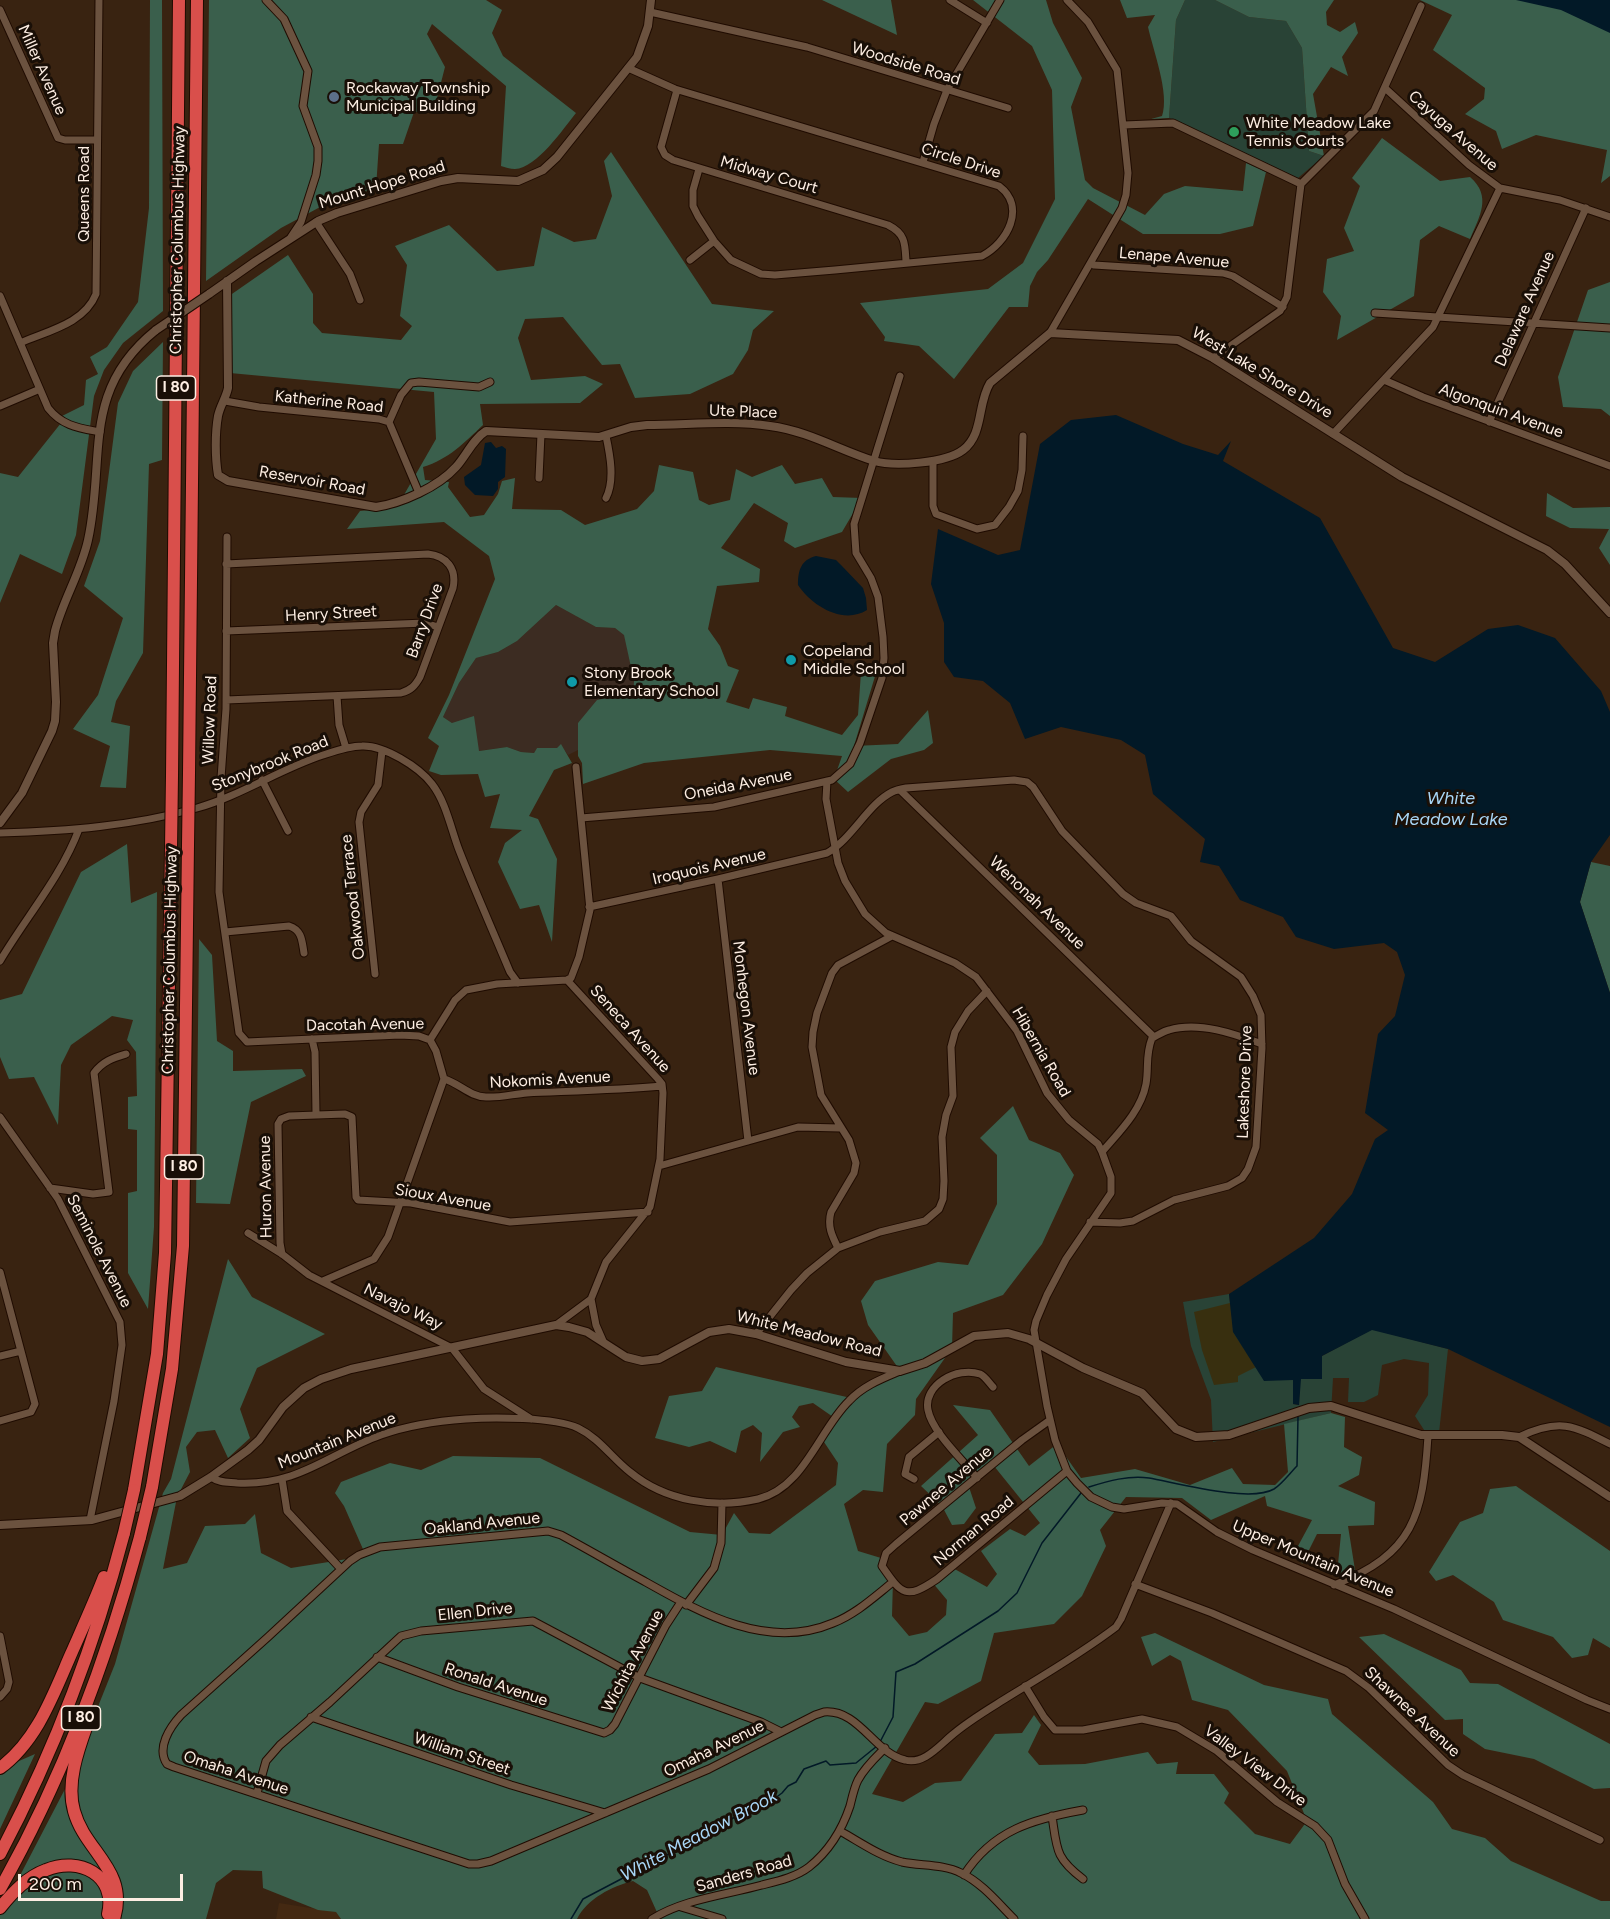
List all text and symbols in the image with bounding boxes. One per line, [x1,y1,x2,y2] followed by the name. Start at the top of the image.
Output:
[14,22,70,118] street label: Miller Avenue
[849,38,963,90] street label: Woodside Road
[346,78,490,116] place label: Rockaway Township Municipal Building
[1404,87,1502,175] street label: Cayuga Avenue
[327,90,341,104] marker: Rockaway Township Municipal Building
[1246,113,1391,151] place label: White Meadow Lake Tennis Courts
[1227,125,1241,139] marker: White Meadow Lake Tennis Courts
[166,126,190,354] street label: Christopher Columbus Highway
[919,139,1003,183] street label: Circle Drive
[74,146,94,242] street label: Queens Road
[718,152,820,198] street label: Midway Court
[317,157,447,213] street label: Mount Hope Road
[1118,244,1230,272] street label: Lenape Avenue
[1491,248,1559,370] street label: Delaware Avenue
[1188,323,1336,423] street label: West Lake Shore Drive
[156,376,195,400] road number: I 80
[1436,380,1566,442] street label: Algonquin Avenue
[274,387,384,417] street label: Katherine Road
[709,401,777,423] street label: Ute Place
[257,462,367,500] street label: Reservoir Road
[403,581,447,661] street label: Barry Drive
[284,602,378,626] street label: Henry Street
[803,641,905,679] place label: Copeland Middle School
[784,653,798,667] marker: Copeland Middle School
[584,663,718,701] place label: Stony Brook Elementary School
[199,675,221,765] street label: Willow Road
[565,675,579,689] marker: Stony Brook Elementary School
[209,732,331,796] street label: Stonybrook Road
[682,765,794,805] street label: Oneida Avenue
[1394,788,1508,830] water label: White Meadow Lake
[337,834,369,960] street label: Oakwood Terrace
[650,845,768,889] street label: Iroquois Avenue
[158,846,182,1074] street label: Christopher Columbus Highway
[985,852,1089,954] street label: Wenonah Avenue
[728,940,764,1076] street label: Monhegon Avenue
[586,981,674,1077] street label: Seneca Avenue
[1007,1004,1075,1100] street label: Hibernia Road
[306,1014,424,1036] street label: Dacotah Avenue
[1233,1025,1257,1139] street label: Lakeshore Drive
[489,1067,611,1093] street label: Nokomis Avenue
[256,1136,276,1238] street label: Huron Avenue
[164,1155,204,1179] road number: I 80
[393,1180,493,1216] street label: Sioux Avenue
[62,1191,136,1311] street label: Seminole Avenue
[360,1280,446,1334] street label: Navajo Way
[734,1307,884,1361] street label: White Meadow Road
[275,1409,399,1473] street label: Mountain Avenue
[896,1442,996,1530] street label: Pawnee Avenue
[930,1492,1018,1570] street label: Norman Road
[423,1508,541,1540] street label: Oakland Avenue
[1229,1516,1397,1602] street label: Upper Mountain Avenue
[437,1599,513,1625] street label: Ellen Drive
[598,1607,668,1715] street label: Wichita Avenue
[442,1659,550,1711] street label: Ronald Avenue
[1360,1663,1464,1761] street label: Shawnee Avenue
[62,1706,100,1730] road number: I 80
[661,1716,767,1782] street label: Omaha Avenue
[1200,1721,1310,1811] street label: Valley View Drive
[411,1729,513,1779] street label: William Street
[181,1747,291,1799] street label: Omaha Avenue
[617,1785,781,1887] water label: White Meadow Brook
[694,1851,794,1897] street label: Sanders Road
[21,1862,186,1900] scale bar
[29,1873,82,1895] text: 200 m

